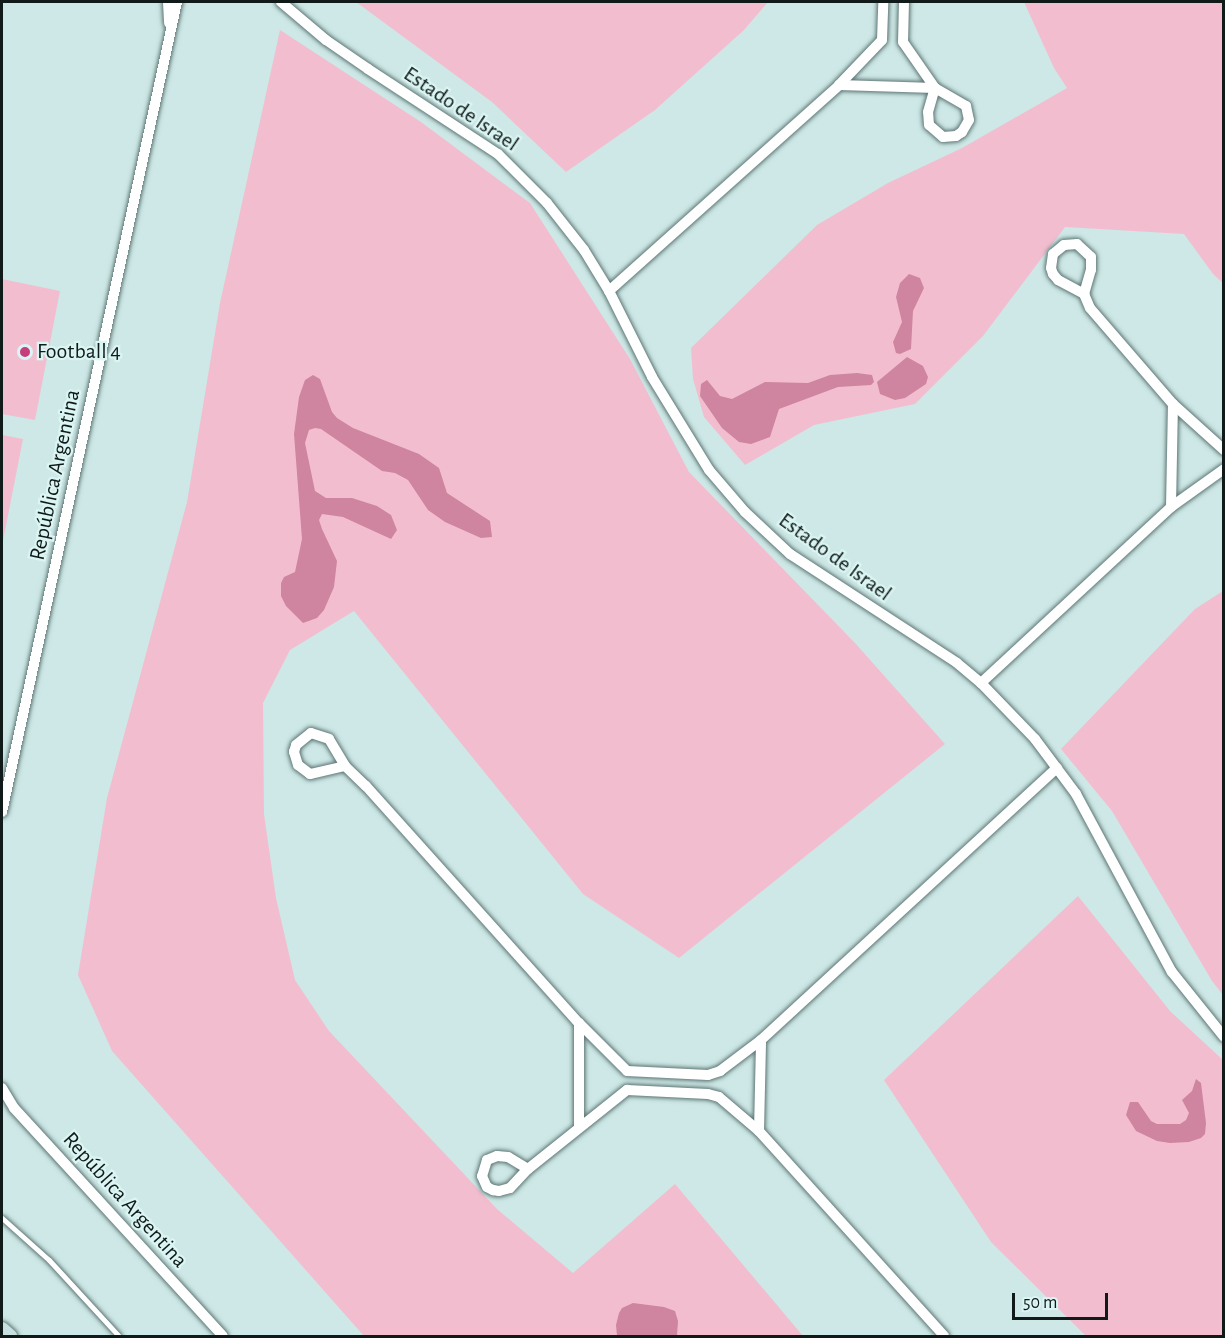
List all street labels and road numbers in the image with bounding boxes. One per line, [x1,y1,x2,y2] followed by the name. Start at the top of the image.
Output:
[398,61,524,157] street label: Estado de Israel
[24,387,86,563] street label: República Argentina
[773,507,897,607] street label: Estado de Israel
[57,1127,193,1273] street label: República Argentina

